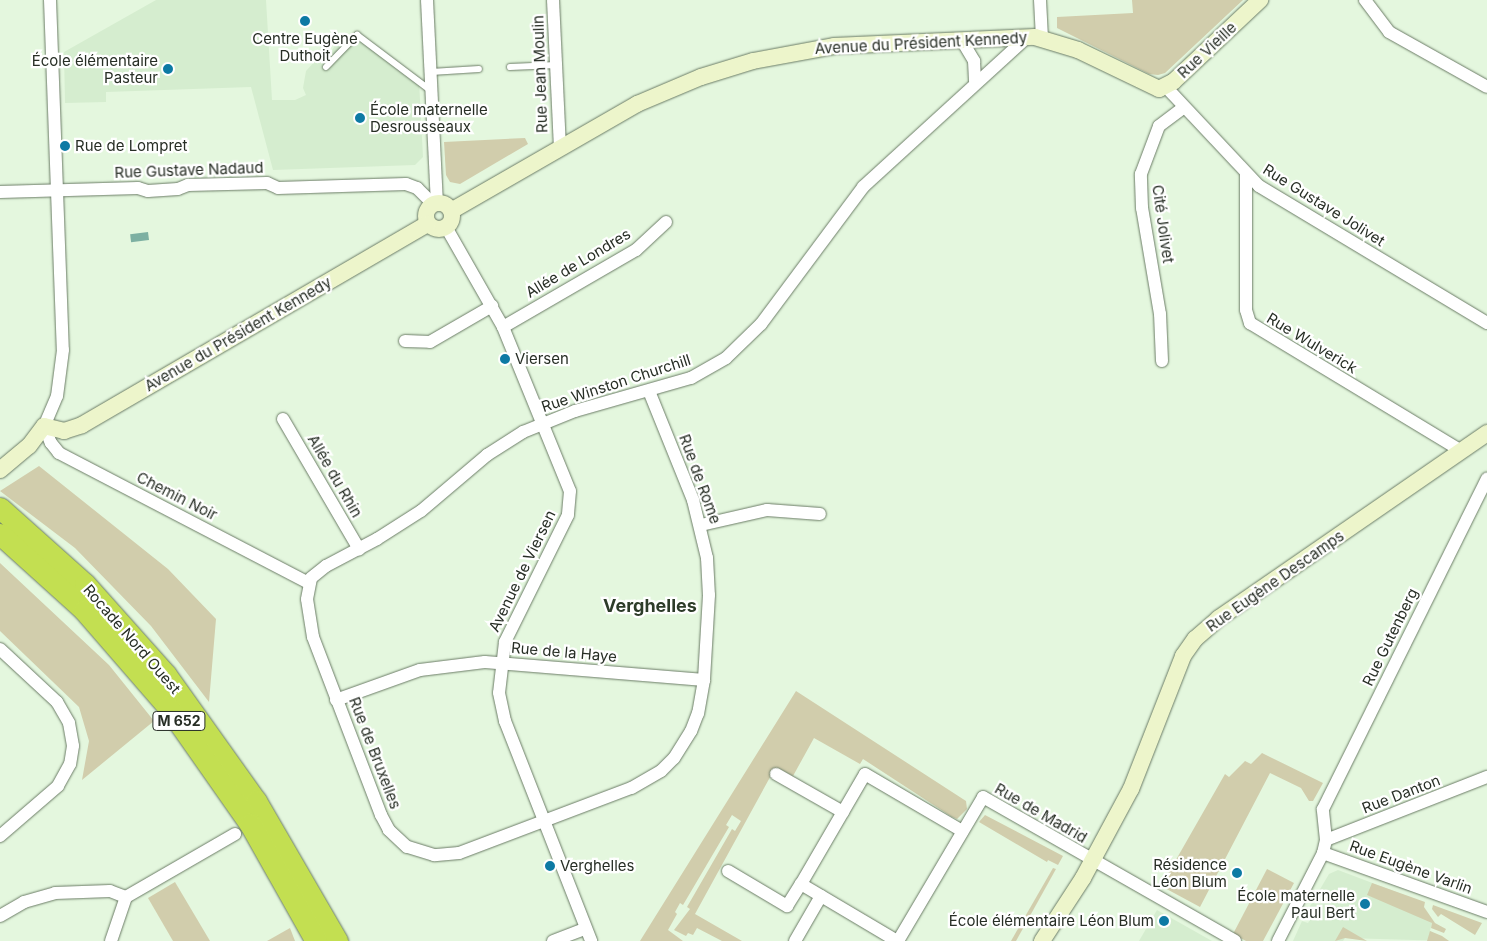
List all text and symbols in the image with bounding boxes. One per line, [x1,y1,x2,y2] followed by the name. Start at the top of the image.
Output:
[299,15,311,27] marker: Centre Eugène Duthoit
[529,15,551,133] street label: Rue Jean Moulin
[1174,18,1240,82] street label: Rue Vieille
[814,28,1028,58] street label: Avenue du Président Kennedy
[252,29,358,64] place label: Centre Eugène Duthoit
[32,51,158,86] place label: École élémentaire Pasteur
[162,63,174,75] marker: École élémentaire Pasteur
[370,100,488,135] place label: École maternelle Desrousseaux
[354,112,366,124] marker: École maternelle Desrousseaux
[75,137,187,155] place label: Rue de Lompret
[59,140,71,152] marker: Rue de Lompret
[114,158,264,182] street label: Rue Gustave Nadaud
[1260,160,1388,250] street label: Rue Gustave Jolivet
[1149,184,1177,264] street label: Cité Jolivet
[522,225,634,301] street label: Allée de Londres
[141,273,335,395] street label: Avenue du Président Kennedy
[1264,309,1360,377] street label: Rue Wulverick
[515,350,569,368] place label: Viersen
[539,350,693,416] street label: Rue Winston Churchill
[499,353,511,365] marker: Viersen
[304,431,366,521] street label: Allée du Rhin
[675,432,725,526] street label: Rue de Rome
[134,468,220,524] street label: Chemin Noir
[485,507,559,635] street label: Avenue de Viersen
[1203,527,1347,635] street label: Rue Eugène Descamps
[80,581,184,697] street label: Rocade Nord Ouest
[1359,585,1421,689] street label: Rue Gutenberg
[603,595,697,617] district label: Verghelles
[510,638,618,666] street label: Rue de la Haye
[345,694,405,812] street label: Rue de Bruxelles
[152,709,206,732] road number: M 652
[1359,771,1443,817] street label: Rue Danton
[992,779,1090,847] street label: Rue de Madrid
[1347,836,1475,898] street label: Rue Eugène Varlin
[1152,855,1227,890] place label: Résidence Léon Blum
[560,857,634,875] place label: Verghelles
[544,860,556,872] marker: Verghelles
[1231,867,1243,879] marker: Résidence Léon Blum
[1237,886,1355,921] place label: École maternelle Paul Bert
[1359,898,1371,910] marker: École maternelle Paul Bert
[949,912,1154,930] place label: École élémentaire Léon Blum
[1158,915,1170,927] marker: École élémentaire Léon Blum

